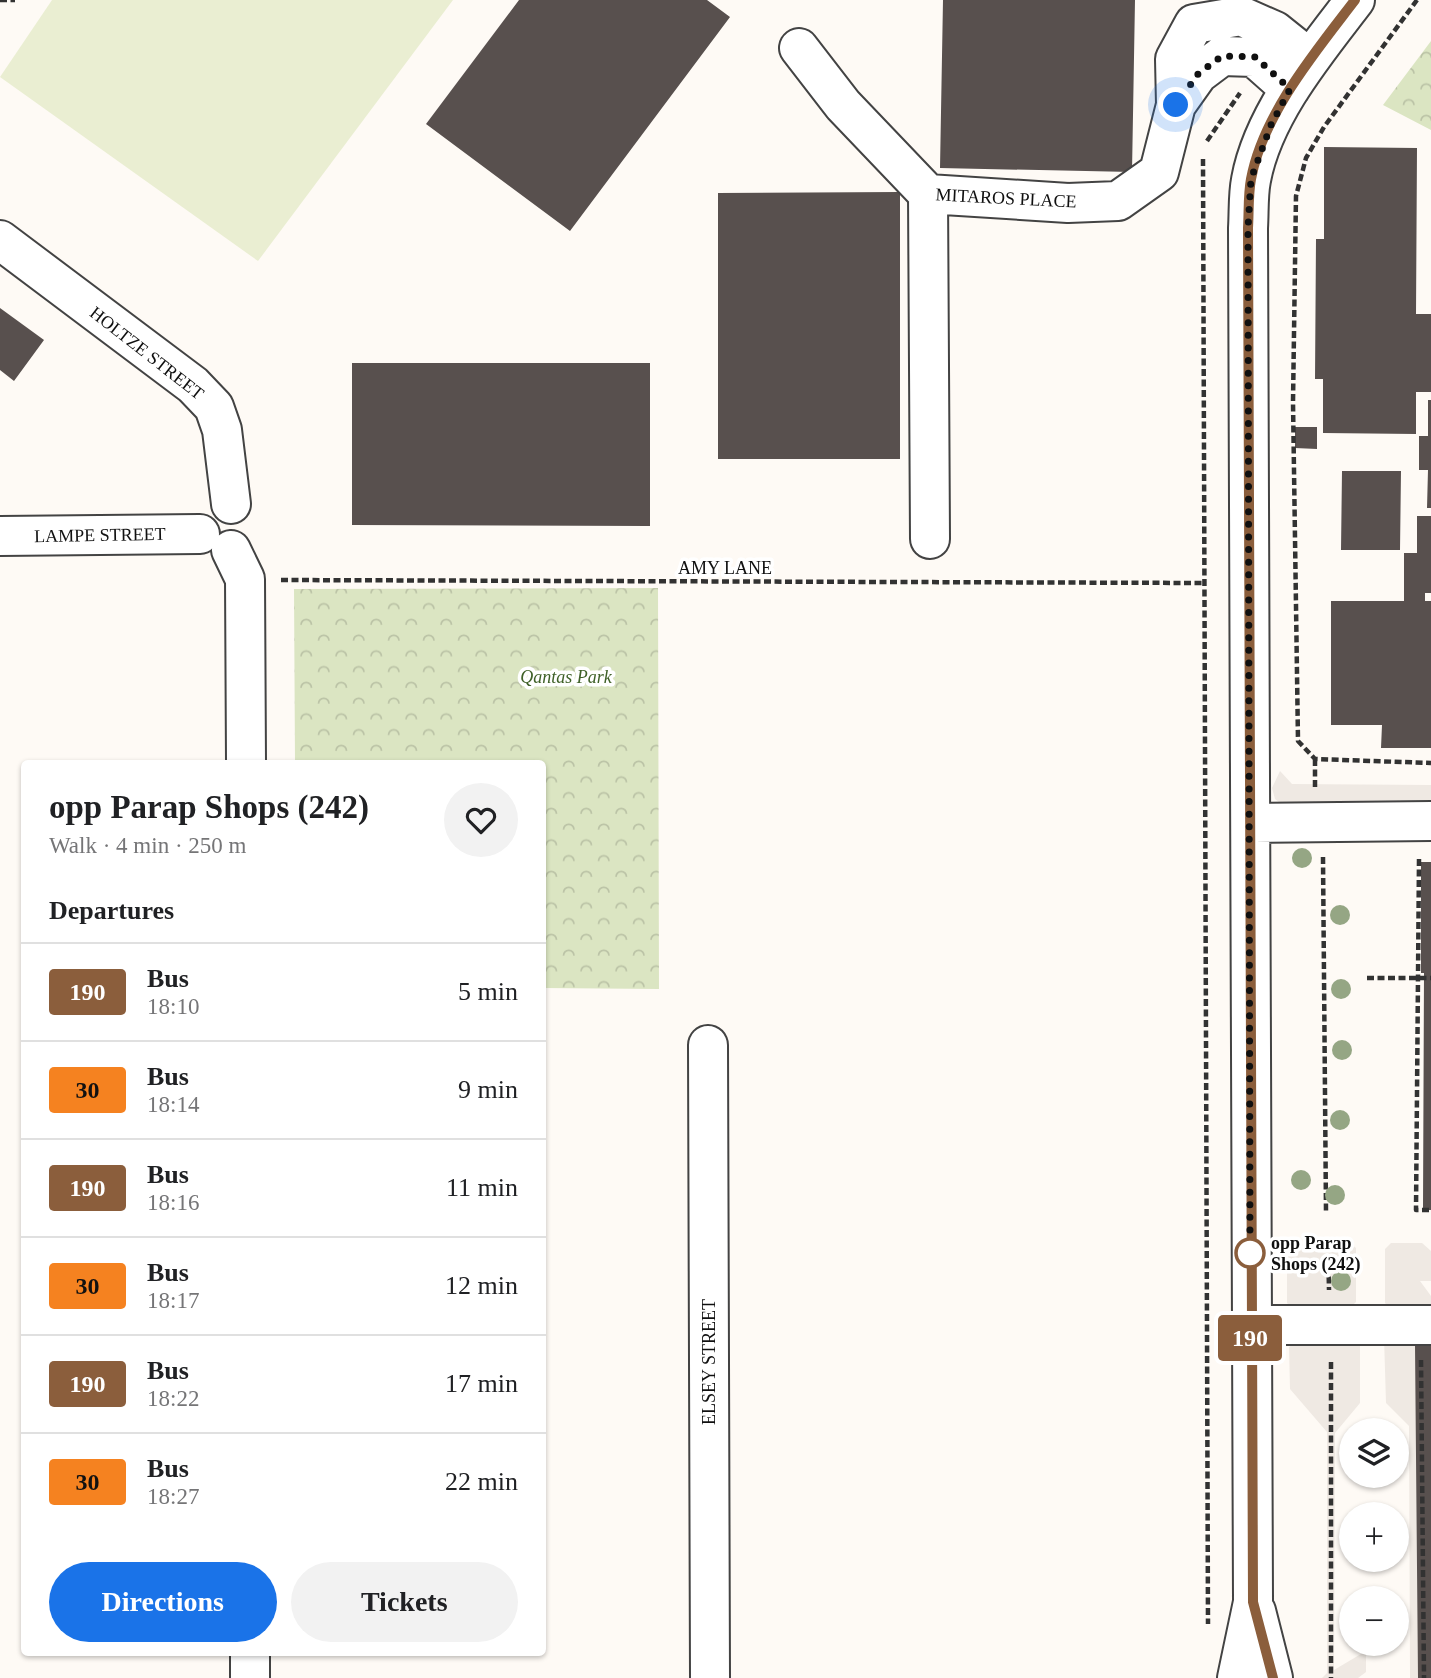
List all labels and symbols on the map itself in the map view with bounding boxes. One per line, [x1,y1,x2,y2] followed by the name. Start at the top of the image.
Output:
[1158,87,1193,122] your location
[935,184,1077,212] street label: MITAROS PLACE
[86,302,208,404] street label: HOLTZE STREET
[34,524,166,546] street label: LAMPE STREET
[678,558,772,578] street label: AMY LANE
[520,667,613,687] park label: Qantas Park
[1271,1233,1361,1275] place label: opp Parap Shops (242)
[1235,1238,1265,1268] marker: opp Parap Shops (242)
[699,1299,719,1425] street label: ELSEY STREET
[1210,1315,1290,1361] line badge: 190

